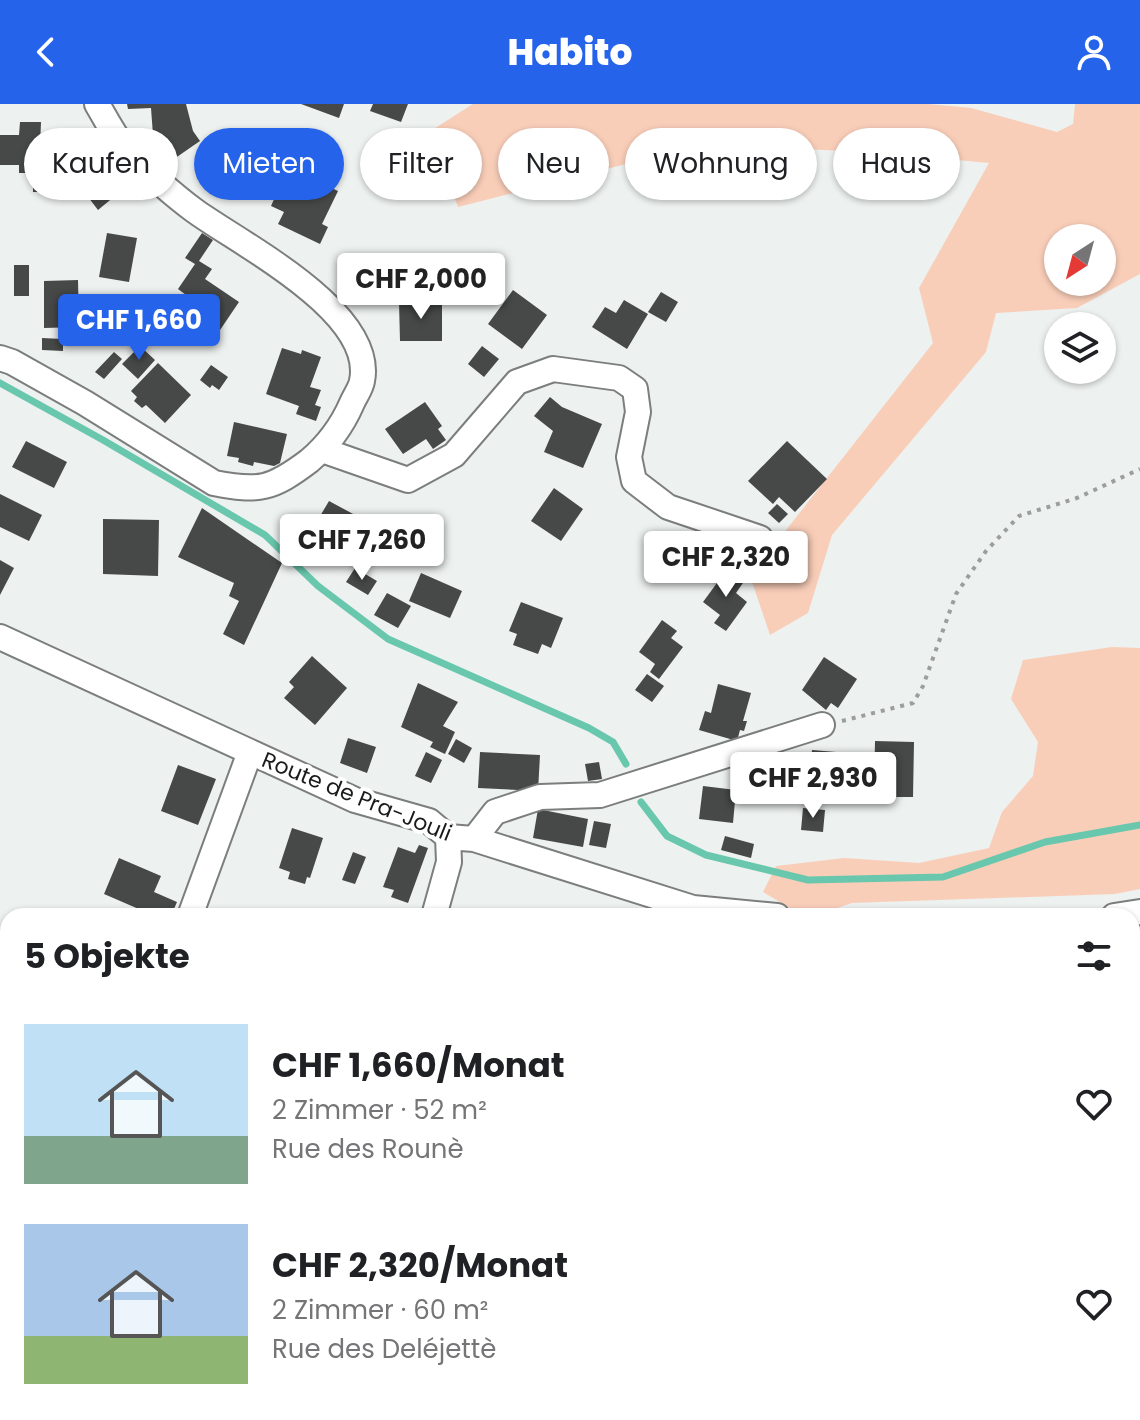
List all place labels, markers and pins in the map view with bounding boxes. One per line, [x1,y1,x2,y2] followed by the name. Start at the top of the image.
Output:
[329,253,513,321] pin: CHF 2,000
[47,294,231,362] pin: CHF 1,660
[270,514,454,582] pin: CHF 7,260
[634,531,818,599] pin: CHF 2,320
[721,752,905,820] pin: CHF 2,930

